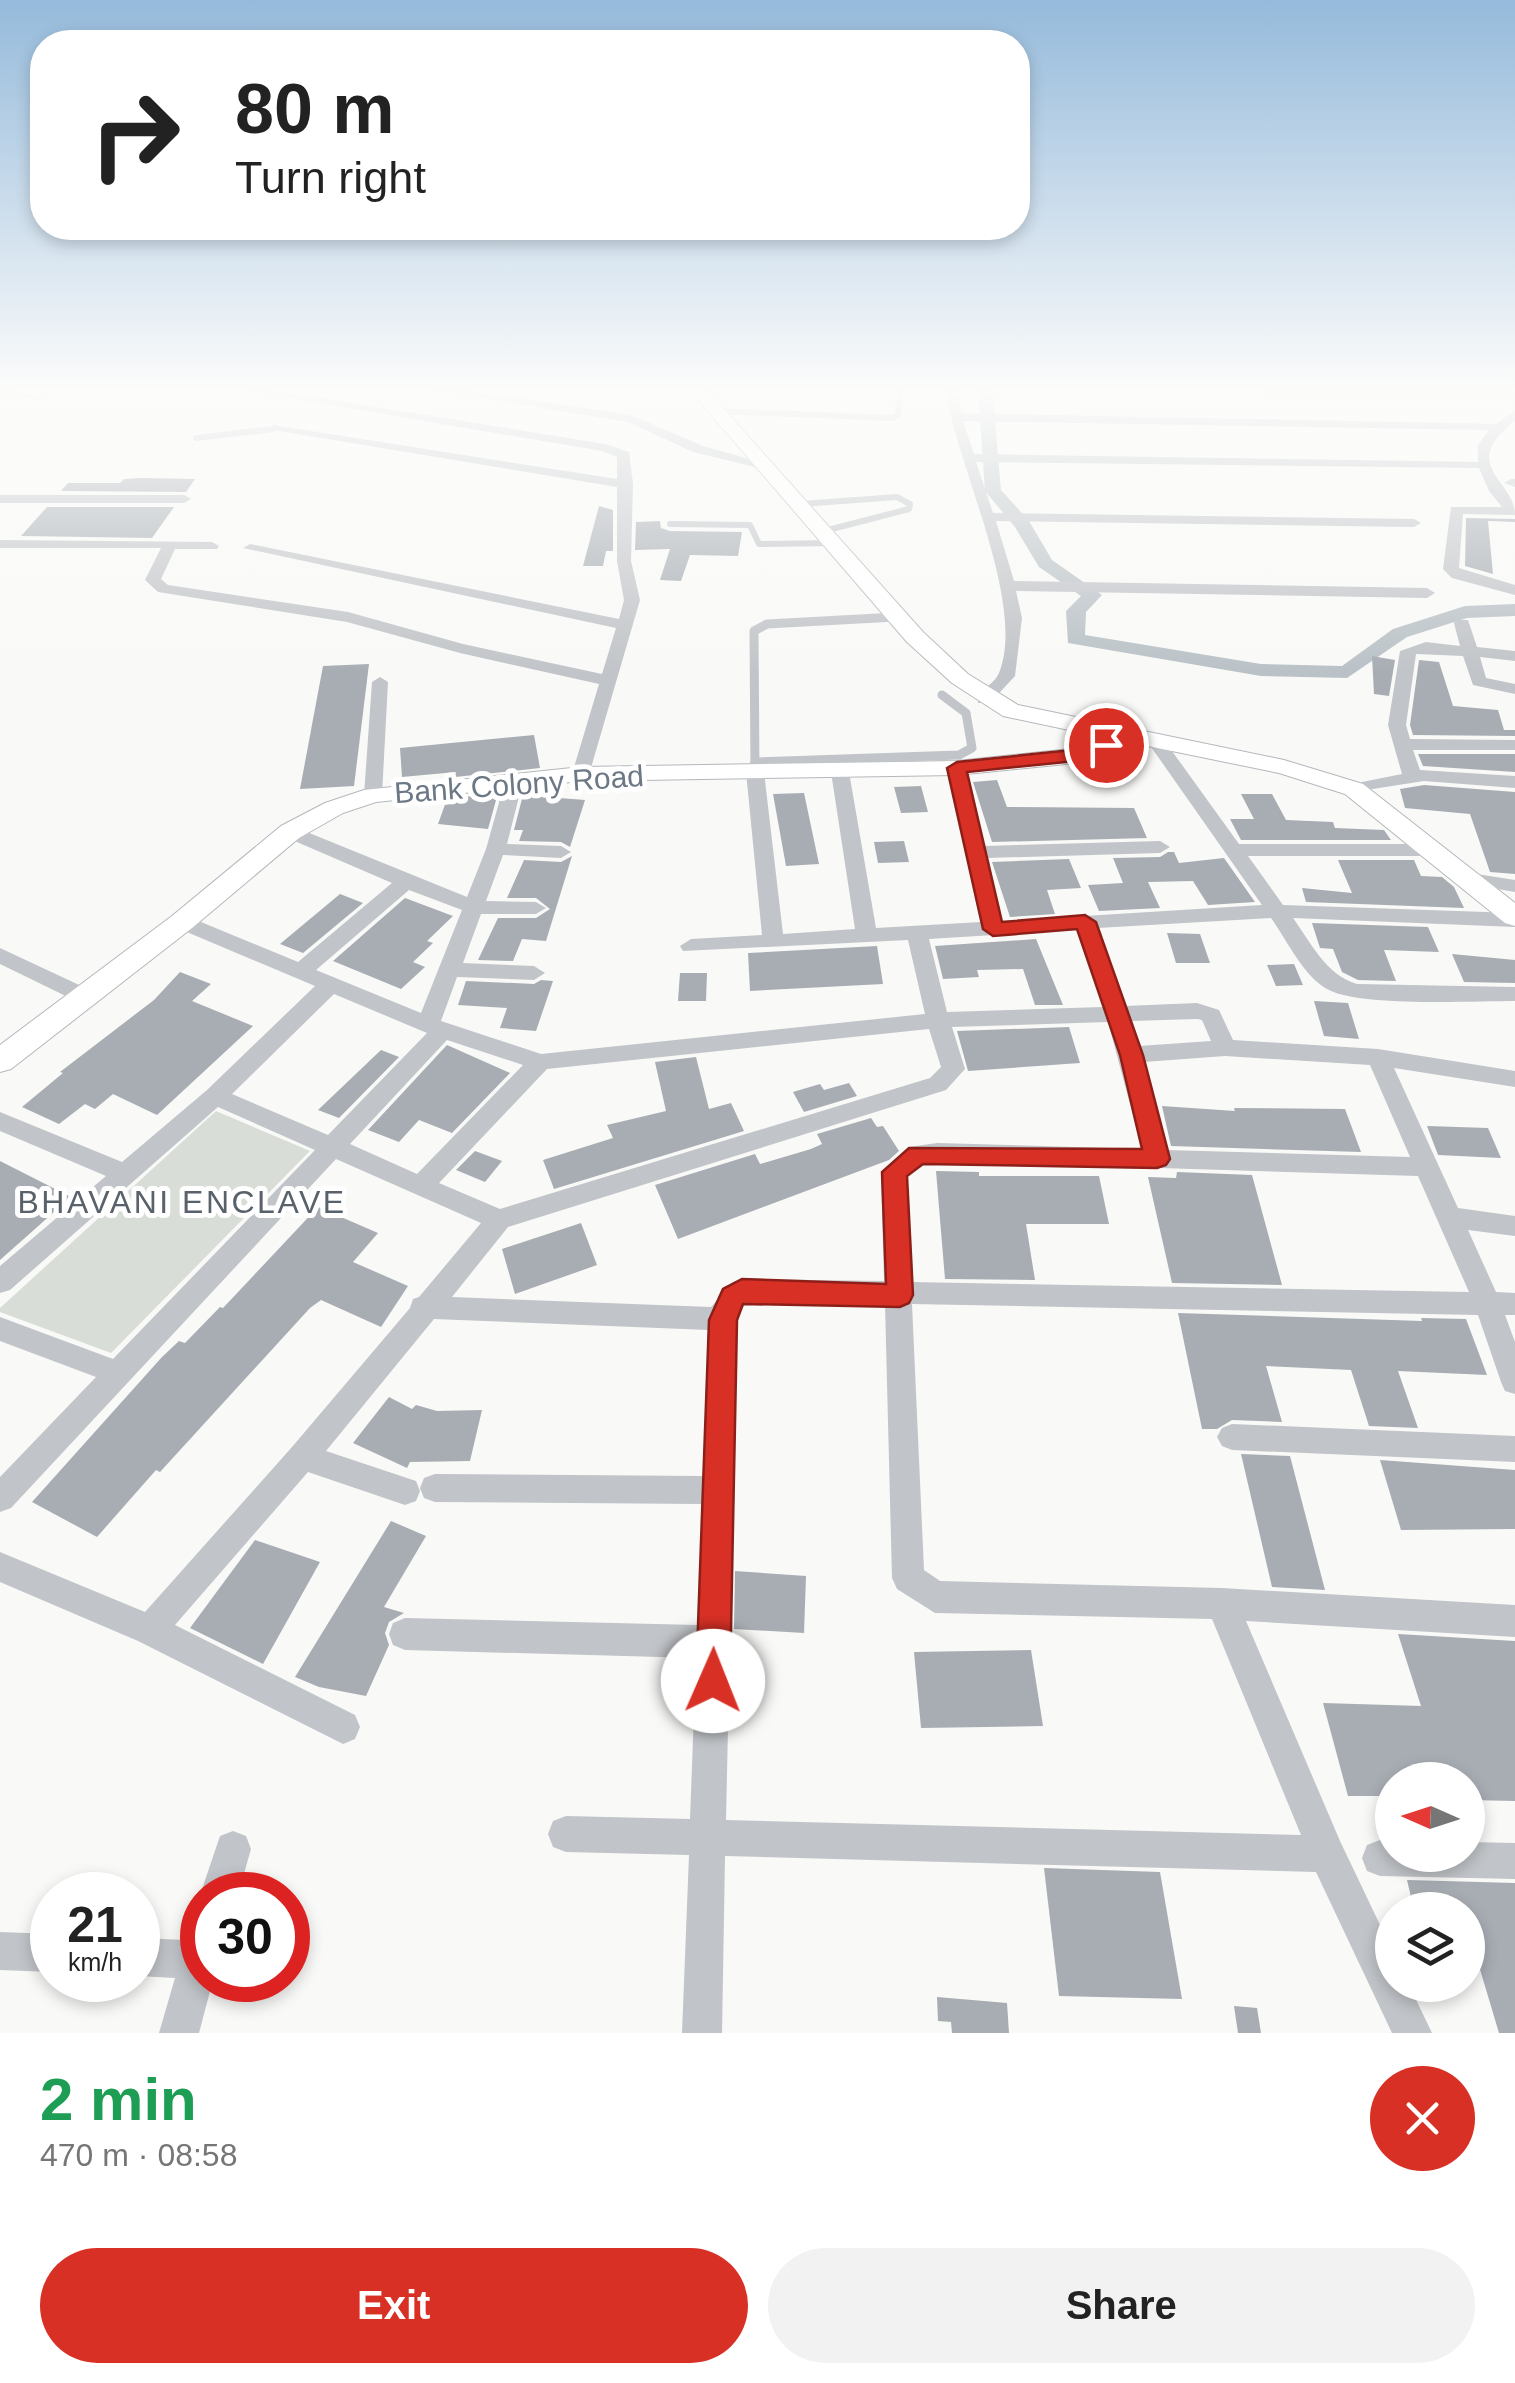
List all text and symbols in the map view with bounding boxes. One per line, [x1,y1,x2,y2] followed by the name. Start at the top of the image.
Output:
[70,70,200,200] icon: right
[235,70,395,148] text: 80 m
[235,152,426,203] text: Turn right
[1064,703,1149,788] pin
[1079,718,1134,773] icon: arrive
[393,759,645,809] street label: Bank Colony Road
[17,1184,347,1220] district label: BHAVANI ENCLAVE
[661,1629,765,1733] position arrow
[1375,1762,1485,1872] north arrow
[1375,1762,1485,2002] map controls
[180,1872,310,2002] speed limit sign: 30
[1375,1892,1485,2002] button: layers
[67,1897,123,1953] text: 21
[68,1948,122,1976] text: km/h
[40,2066,197,2133] text: 2 min
[1370,2066,1475,2171] button: close
[40,2137,237,2173] text: 470 m · 08:58
[40,2248,748,2363] button: Exit
[768,2248,1475,2363] button: Share

